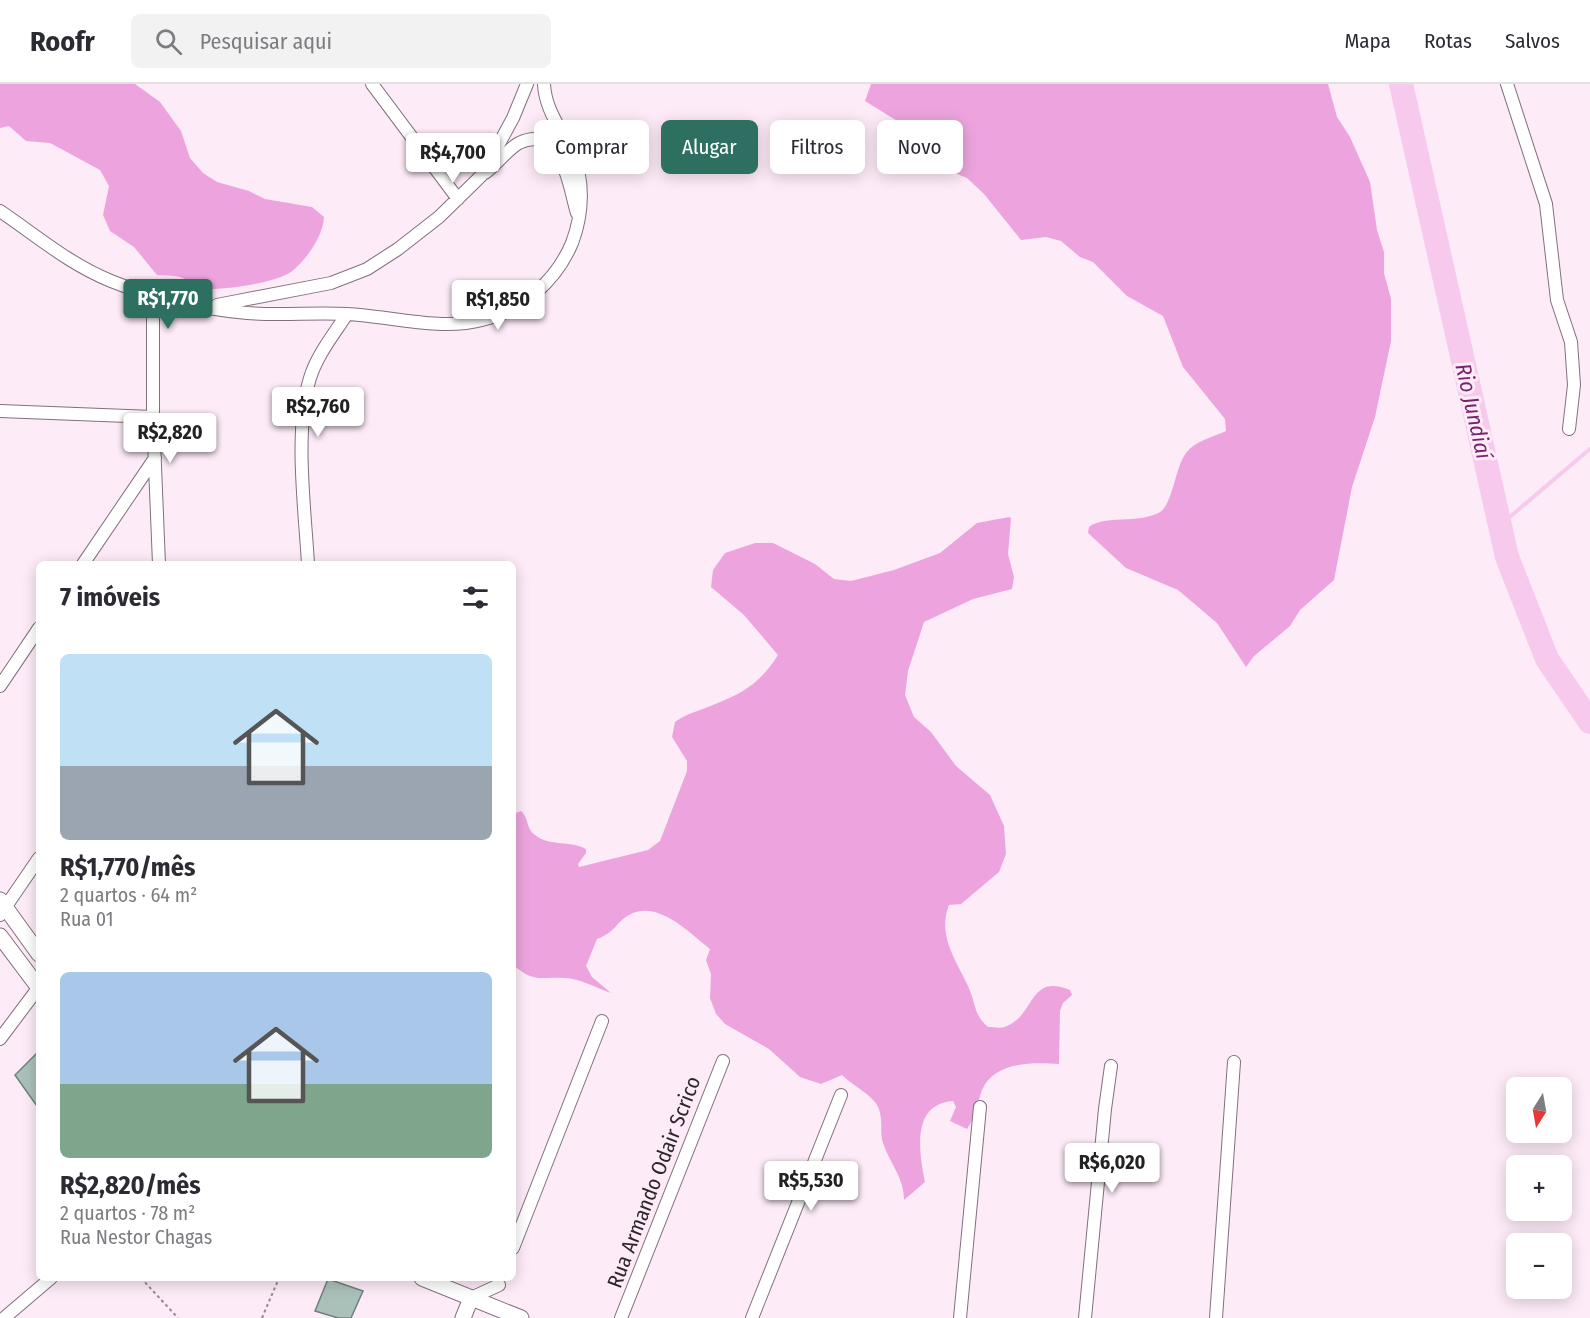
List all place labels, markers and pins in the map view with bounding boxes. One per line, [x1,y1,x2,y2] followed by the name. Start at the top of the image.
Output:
[398,133,508,184] pin: R$4,700
[113,279,223,330] pin: R$1,770
[443,280,553,331] pin: R$1,850
[263,387,373,438] pin: R$2,760
[115,413,225,464] pin: R$2,820
[1057,1143,1167,1194] pin: R$6,020
[756,1161,866,1212] pin: R$5,530

